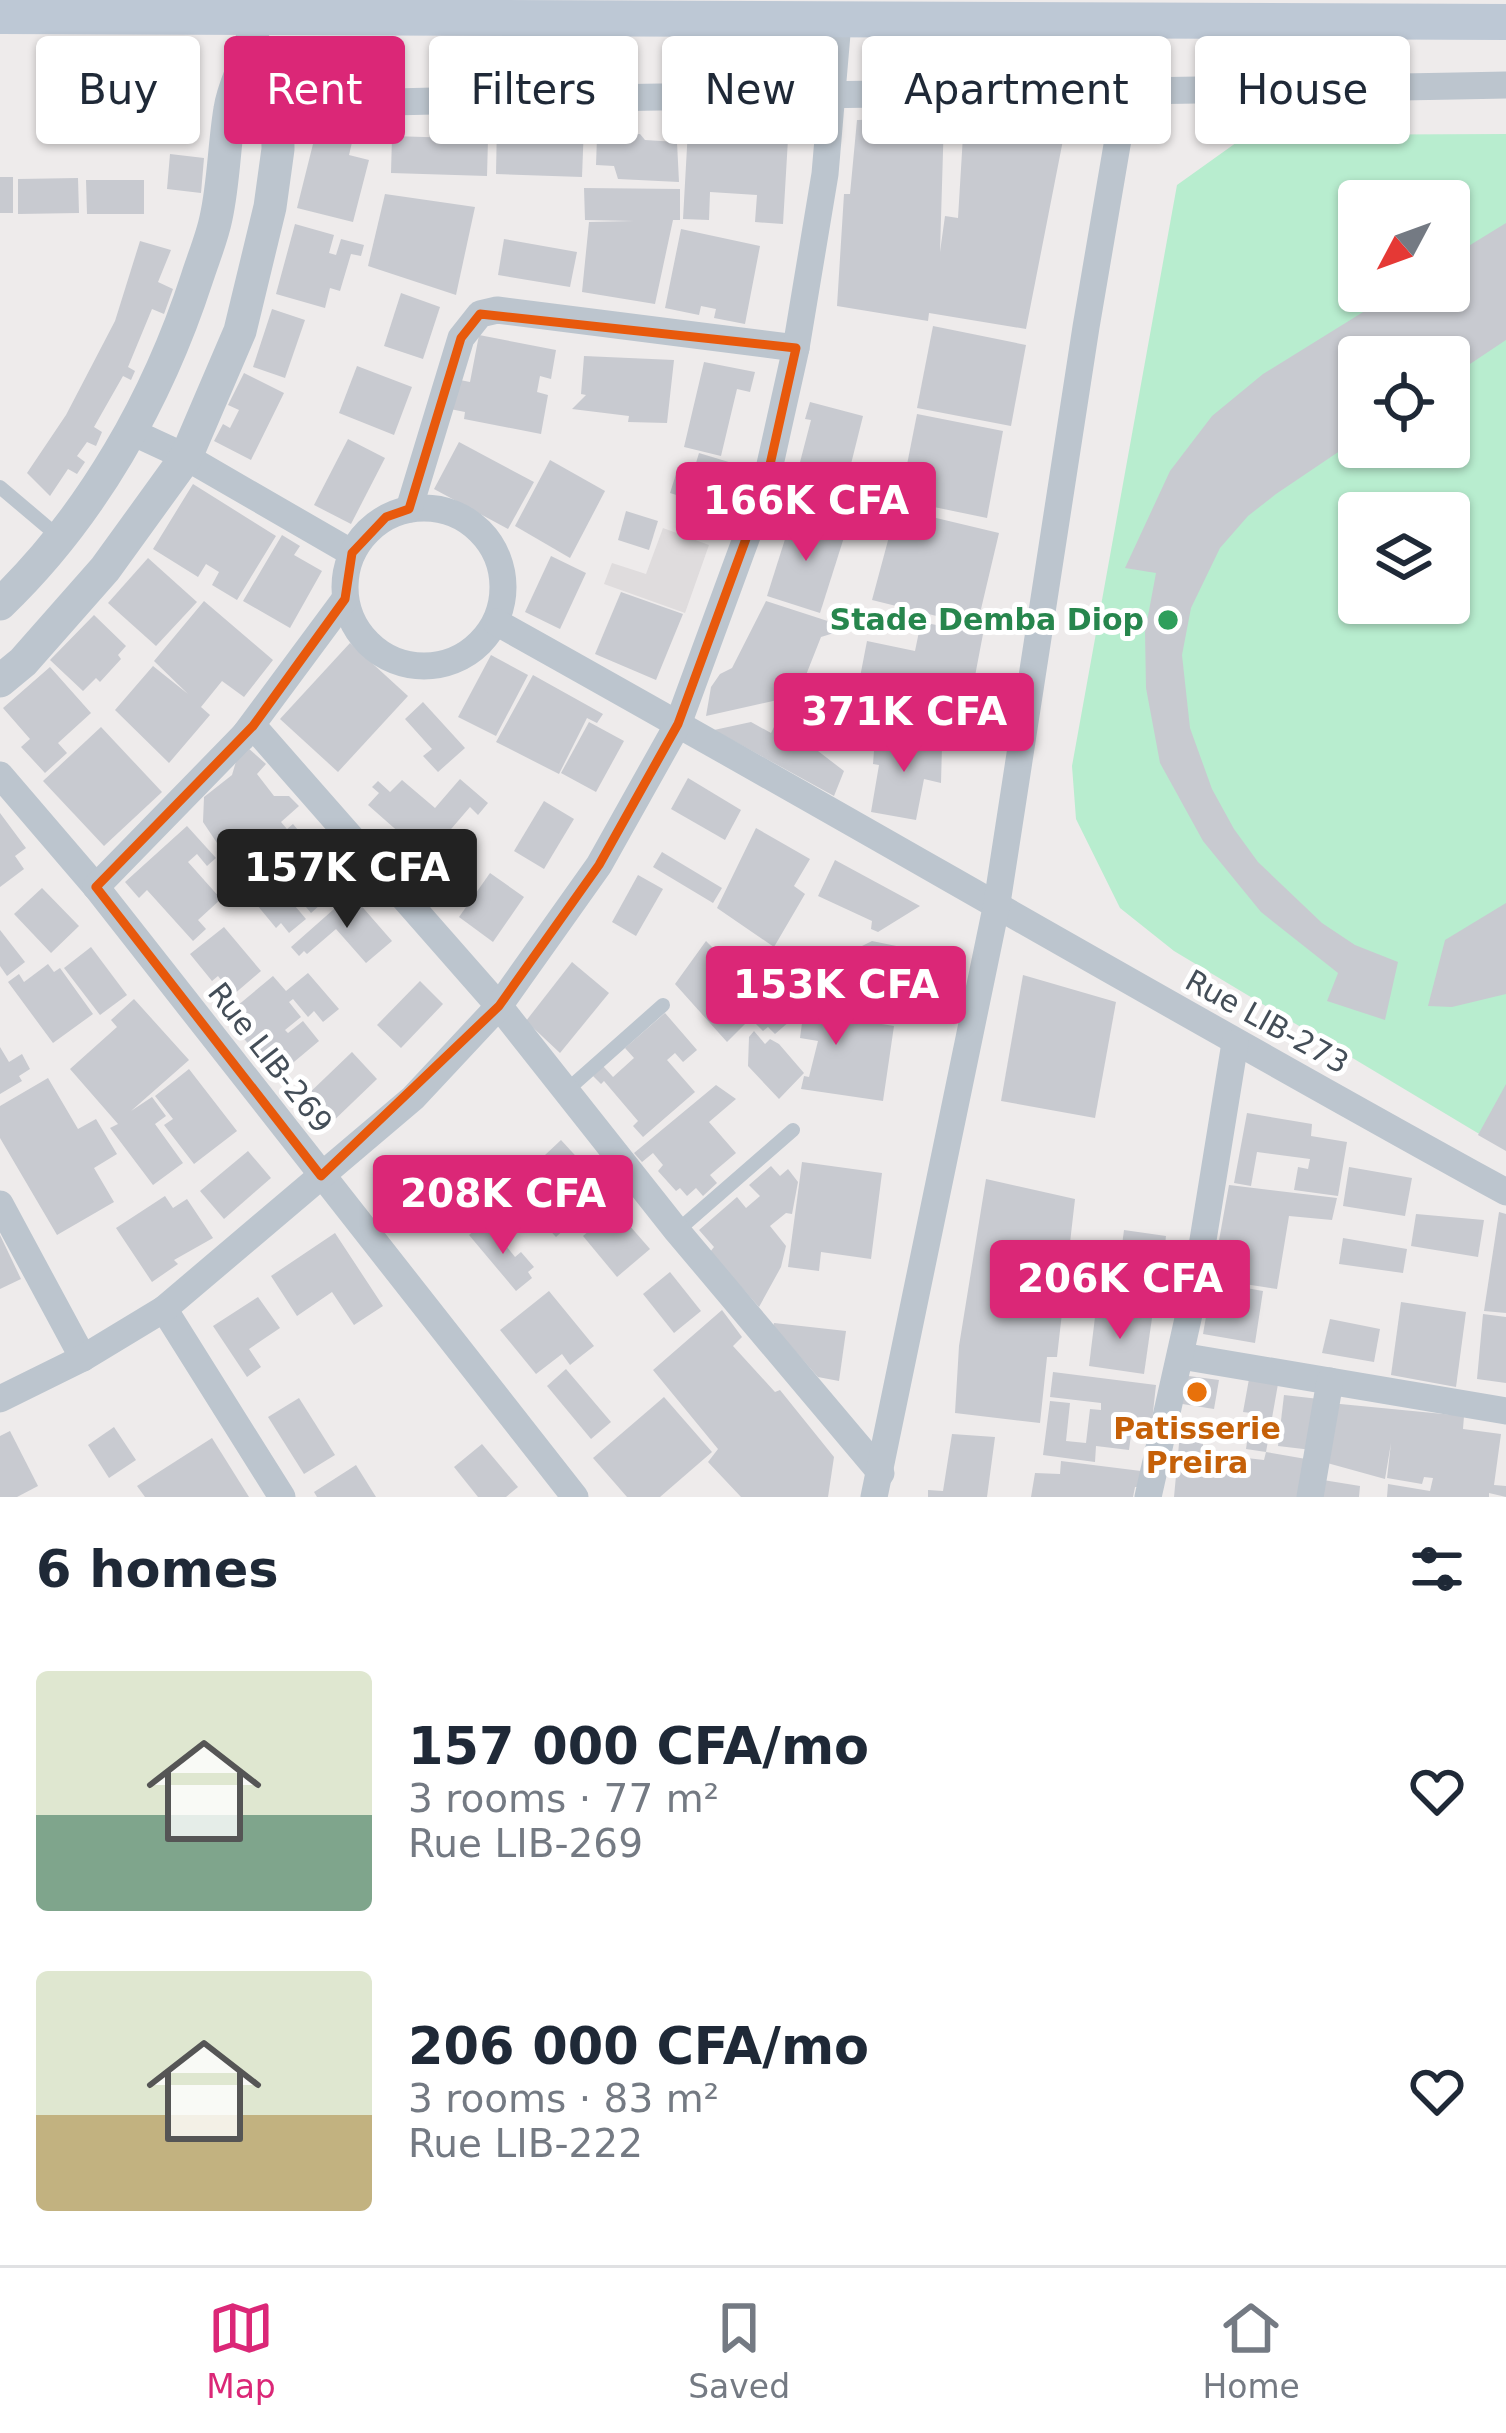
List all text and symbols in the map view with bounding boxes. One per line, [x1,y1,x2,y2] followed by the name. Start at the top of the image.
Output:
[36,36,200,144] chip: Buy
[224,36,405,144] chip: Rent
[429,36,638,144] chip: Filters
[662,36,838,144] chip: New
[862,36,1171,144] chip: Apartment
[1195,36,1410,144] chip: House
[1338,180,1470,312] north arrow
[1338,180,1470,624] map controls
[1338,336,1470,468] button: locate
[682,462,930,564] pin: 166K CFA
[703,478,909,523] text: 166K CFA
[1338,492,1470,624] button: layers
[830,602,1144,637] place label: Stade Demba Diop
[1155,607,1181,633] marker: Stade Demba Diop
[780,673,1028,775] pin: 371K CFA
[801,689,1007,734] text: 371K CFA
[223,829,471,931] pin: 157K CFA
[244,845,450,890] text: 157K CFA
[712,946,960,1048] pin: 153K CFA
[733,962,939,1007] text: 153K CFA
[1180,962,1355,1081] street label: Rue LIB-273
[201,976,340,1140] street label: Rue LIB-269
[379,1155,627,1257] pin: 208K CFA
[400,1171,606,1216] text: 208K CFA
[996,1240,1244,1342] pin: 206K CFA
[1017,1256,1223,1301] text: 206K CFA
[1184,1379,1210,1405] marker: Patisserie Preira
[1113,1411,1281,1480] place label: Patisserie Preira
[1404,1536,1470,1602] icon: filters
[36,1540,279,1599] text: 6 homes
[408,1717,869,1776] text: 157 000 CFA/mo
[132,1719,276,1863] icon: home
[1404,1758,1470,1824] icon: heart
[408,1776,719,1821] text: 3 rooms · 77 m²
[408,1821,643,1866] text: Rue LIB-269
[408,2017,869,2076] text: 206 000 CFA/mo
[132,2019,276,2163] icon: home
[1404,2058,1470,2124] icon: heart
[408,2076,719,2121] text: 3 rooms · 83 m²
[408,2121,643,2166] text: Rue LIB-222
[206,2295,276,2406] tab: Map
[688,2295,790,2406] tab: Saved
[1202,2295,1300,2406] tab: Home

